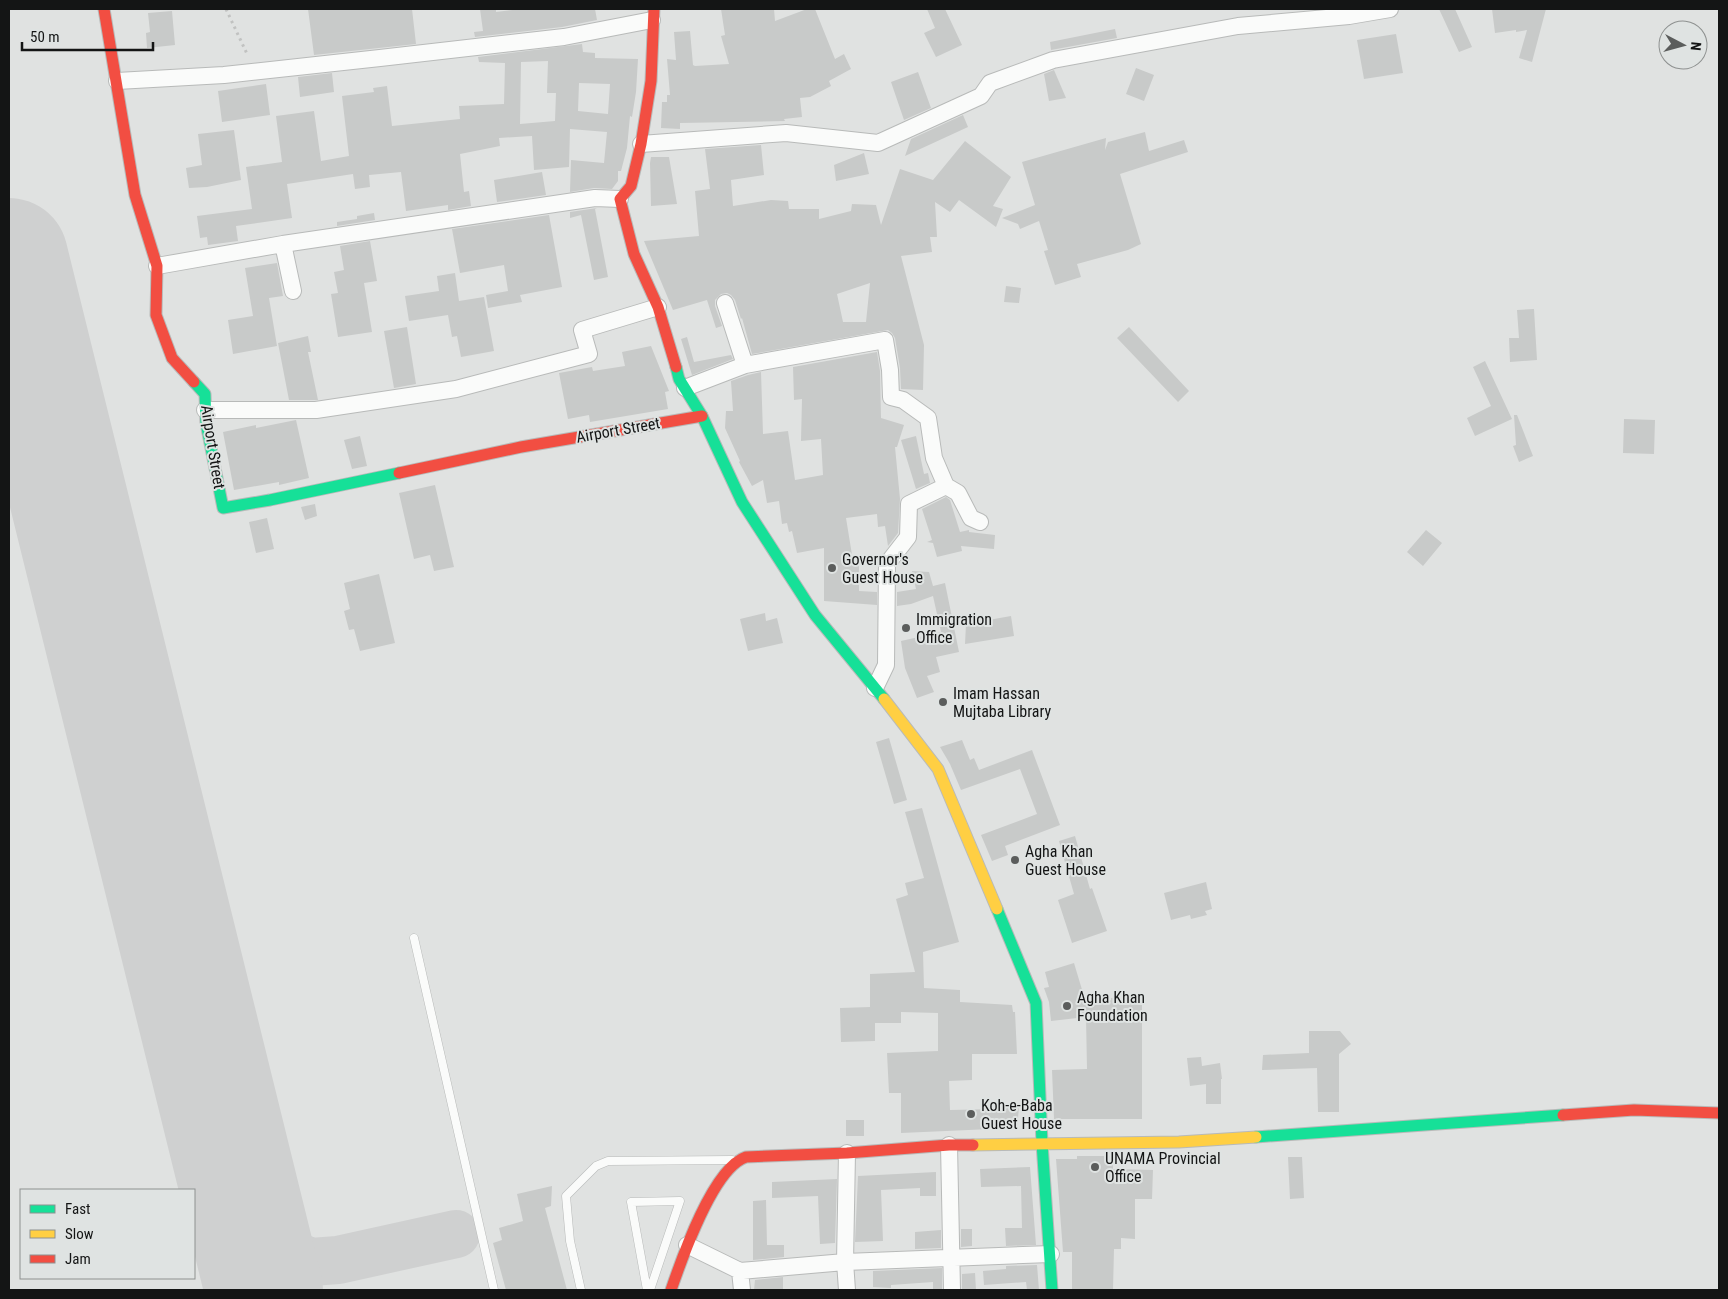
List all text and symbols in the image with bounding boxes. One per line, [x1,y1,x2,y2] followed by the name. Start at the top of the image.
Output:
[22,20,154,52] scale bar
[1658,20,1708,70] north arrow
[30,28,60,46] text: 50 m
[1688,41,1704,51] text: N
[197,404,229,491] street label: Airport Street
[575,413,662,447] street label: Airport Street
[842,550,923,587] place label: Governor's Guest House
[826,562,838,574] marker: Governor's Guest House
[916,610,992,647] place label: Immigration Office
[900,622,912,634] marker: Immigration Office
[953,684,1051,721] place label: Imam Hassan Mujtaba Library
[937,696,949,708] marker: Imam Hassan Mujtaba Library
[1025,842,1106,879] place label: Agha Khan Guest House
[1009,854,1021,866] marker: Agha Khan Guest House
[1077,988,1148,1025] place label: Agha Khan Foundation
[1061,1000,1073,1012] marker: Agha Khan Foundation
[981,1096,1062,1133] place label: Koh-e-Baba Guest House
[965,1108,977,1120] marker: Koh-e-Baba Guest House
[1105,1149,1221,1186] place label: UNAMA Provincial Office
[1089,1161,1101,1173] marker: UNAMA Provincial Office
[20,1189,195,1279] legend
[65,1200,90,1218] text: Fast
[65,1225,94,1243] text: Slow
[65,1250,91,1268] text: Jam

